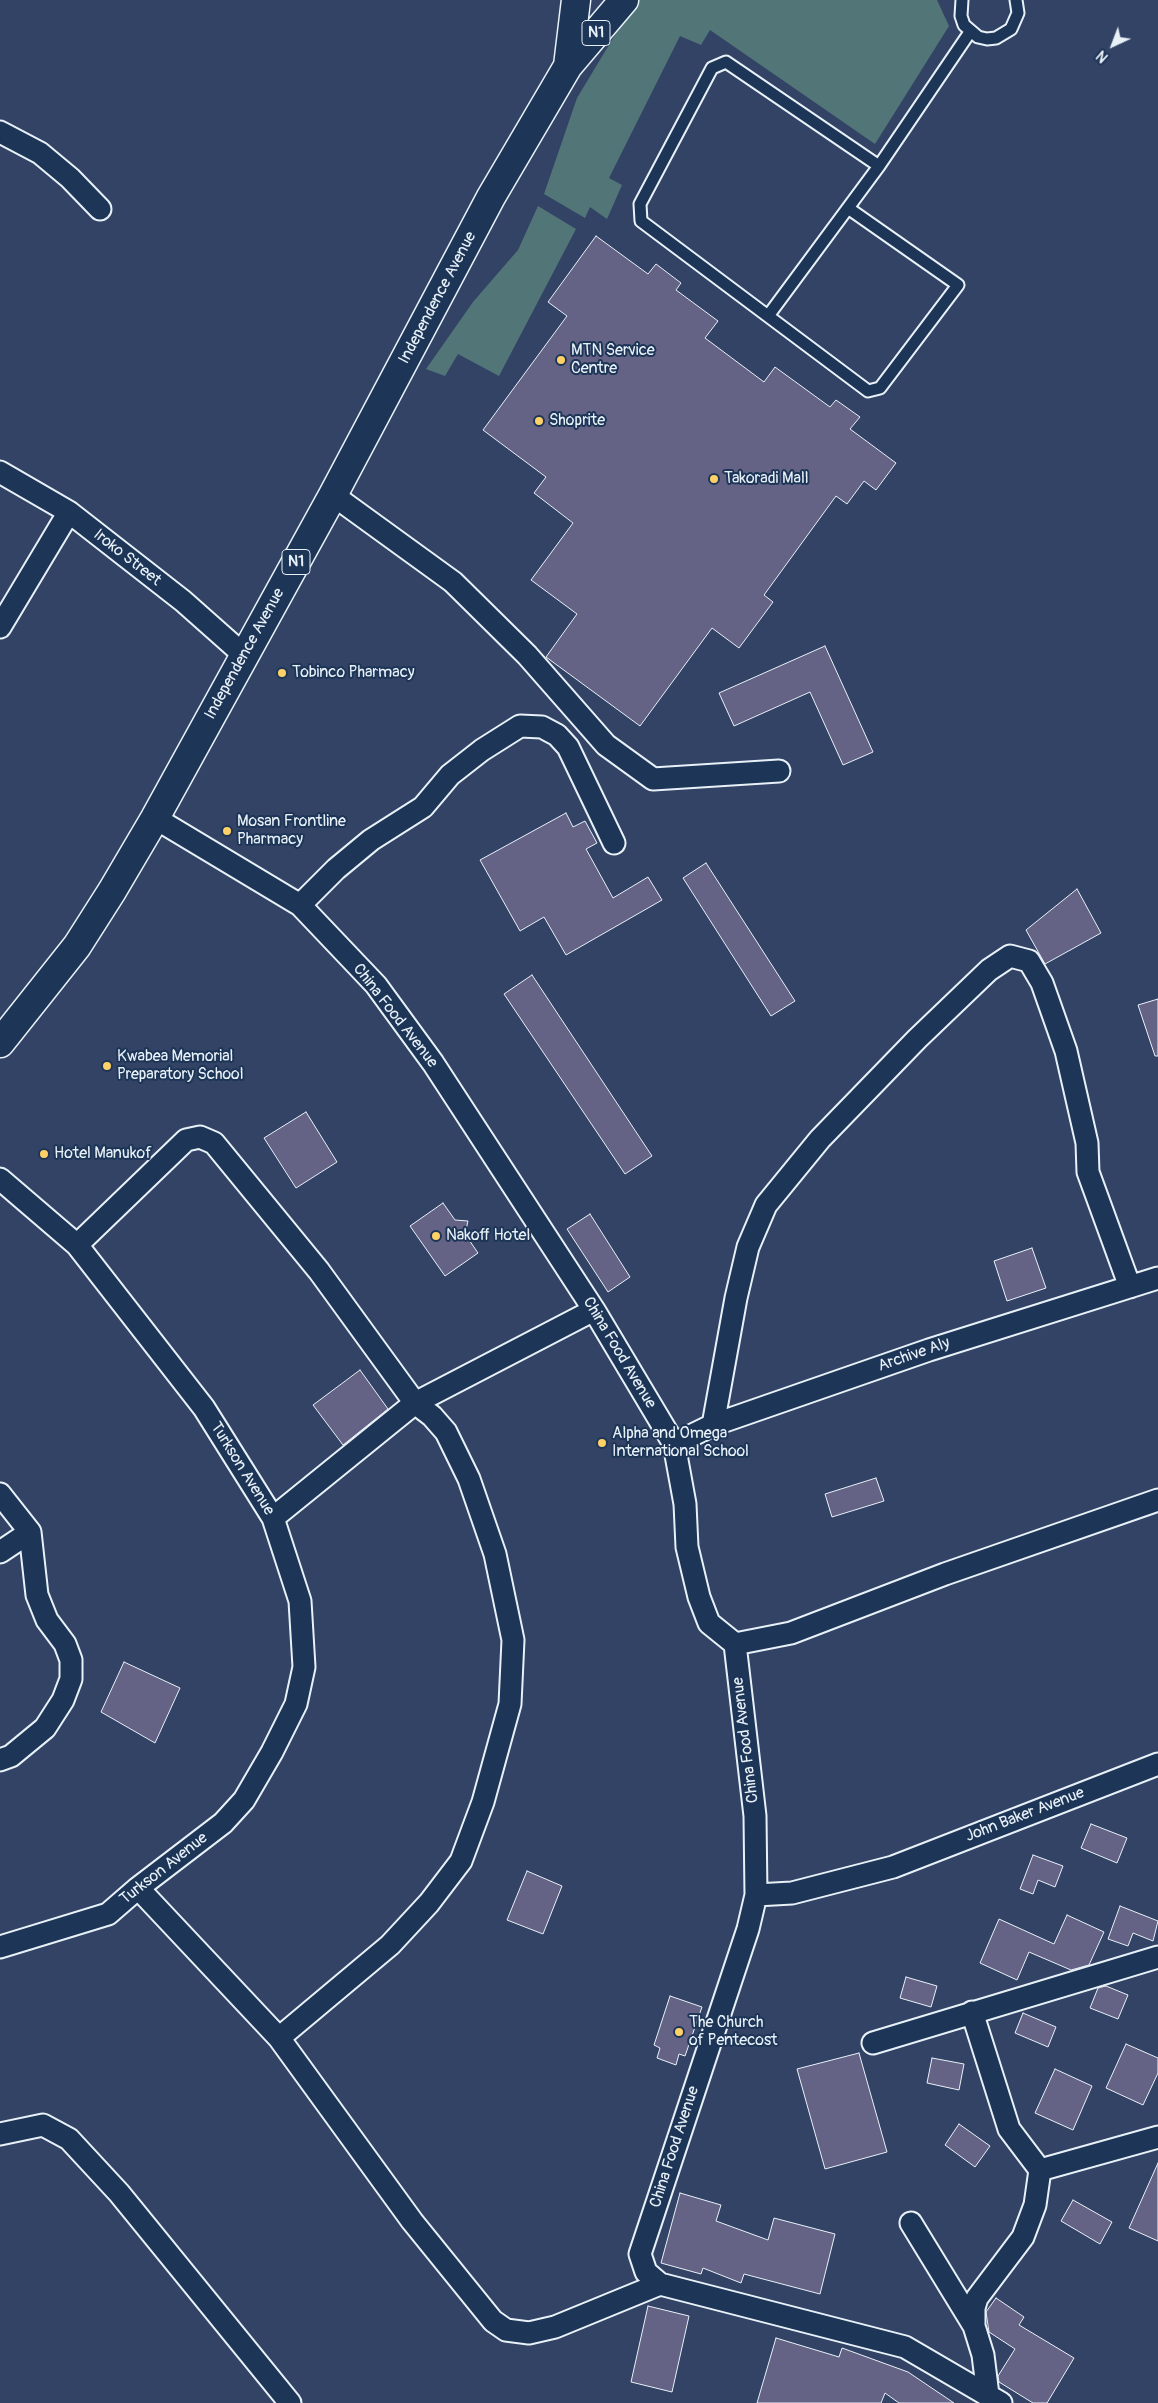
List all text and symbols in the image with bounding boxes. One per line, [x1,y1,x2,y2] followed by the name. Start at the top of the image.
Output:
[582,20,610,46] road number: N1
[1088,20,1138,70] north arrow
[1093,47,1112,66] text: N
[395,229,481,367] street label: Independence Avenue
[571,341,655,379] place label: MTN Service Centre
[555,354,567,366] marker: MTN Service Centre
[549,411,605,431] place label: Shoprite
[533,415,545,427] marker: Shoprite
[724,469,809,489] place label: Takoradi Mall
[708,473,720,485] marker: Takoradi Mall
[89,526,165,590] street label: Iroko Street
[282,550,310,574] road number: N1
[201,585,289,723] street label: Independence Avenue
[292,663,415,683] place label: Tobinco Pharmacy
[276,667,288,679] marker: Tobinco Pharmacy
[237,812,346,850] place label: Mosan Frontline Pharmacy
[221,825,233,837] marker: Mosan Frontline Pharmacy
[348,960,442,1072] street label: China Food Avenue
[117,1047,243,1085] place label: Kwabea Memorial Preparatory School
[101,1060,113,1072] marker: Kwabea Memorial Preparatory School
[54,1144,152,1164] place label: Hotel Manukof
[38,1148,50,1160] marker: Hotel Manukof
[446,1226,530,1246] place label: Nakoff Hotel
[430,1230,442,1242] marker: Nakoff Hotel
[578,1294,660,1412] street label: China Food Avenue
[876,1334,952,1376] street label: Archive Aly
[206,1419,278,1519] street label: Turkson Avenue
[612,1424,749,1462] place label: Alpha and Omega International School
[596,1437,608,1449] marker: Alpha and Omega International School
[729,1676,763,1804] street label: China Food Avenue
[963,1784,1087,1846] street label: John Baker Avenue
[116,1829,212,1909] street label: Turkson Avenue
[689,2013,778,2051] place label: The Church of Pentecost
[673,2026,685,2038] marker: The Church of Pentecost
[646,2084,704,2210] street label: China Food Avenue

